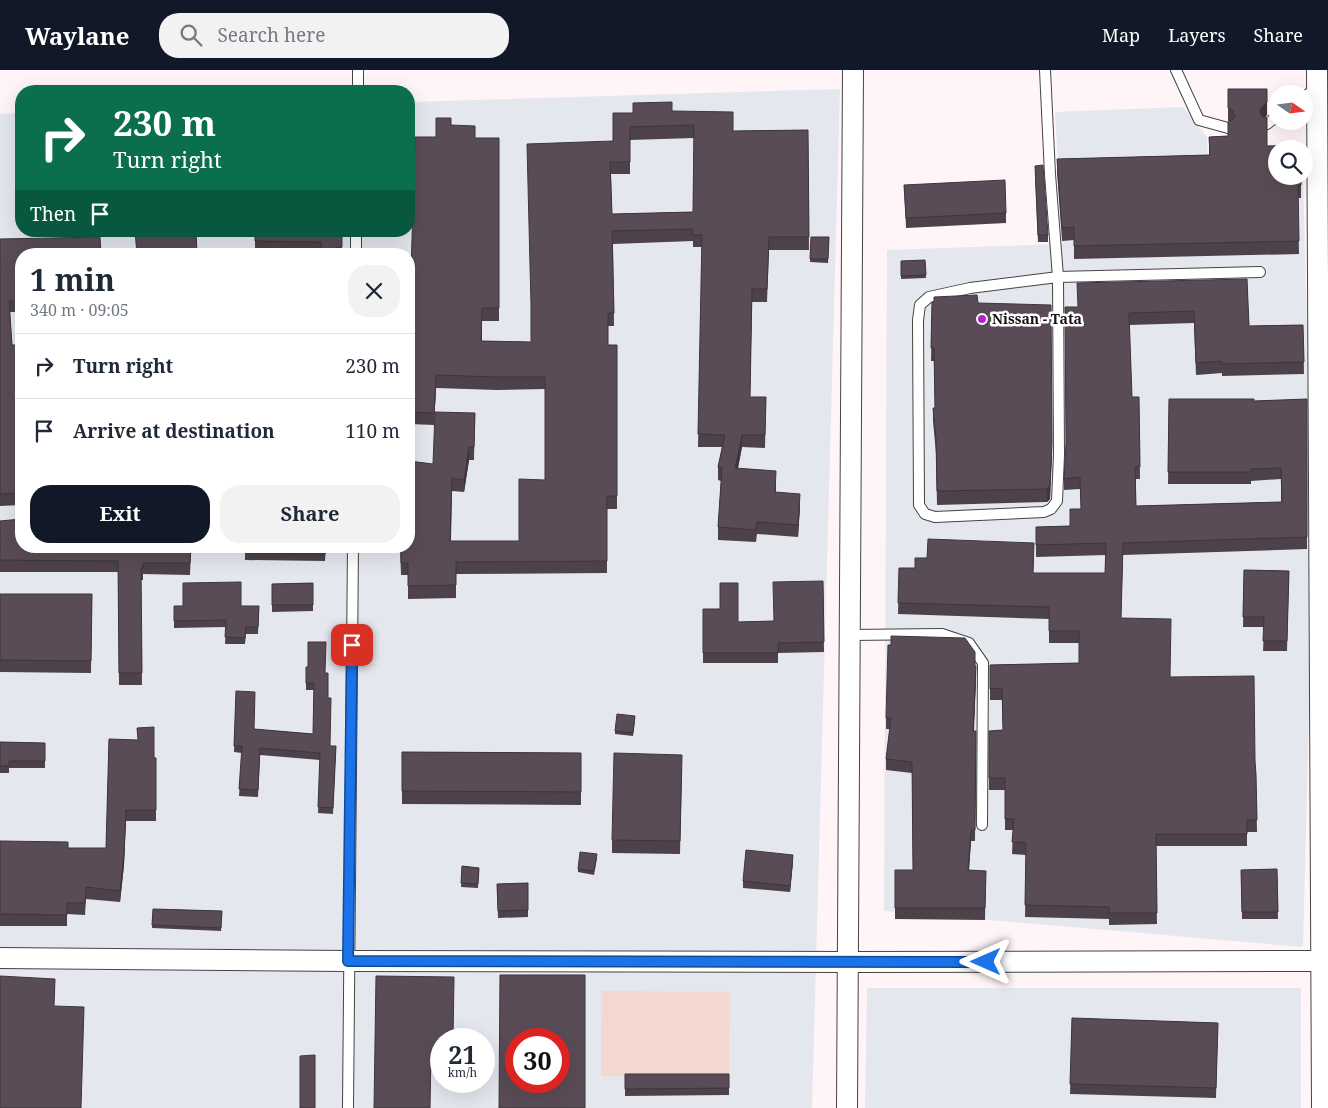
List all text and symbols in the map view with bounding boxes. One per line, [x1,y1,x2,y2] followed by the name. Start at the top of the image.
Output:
[159,13,509,58] search box
[25,19,129,52] text: Waylane
[177,21,205,49] icon: search
[217,22,325,48] text: Search here
[1102,23,1140,47] text: Map
[1168,23,1226,47] text: Layers
[1254,23,1303,47] text: Share
[1268,85,1312,130] north arrow
[1268,85,1313,185] map controls
[113,99,216,146] text: 230 m
[30,105,95,170] icon: right
[1268,140,1313,185] button: search
[113,144,222,174] text: Turn right
[86,200,114,228] icon: arrive
[30,201,76,227] text: Then
[30,259,115,300] text: 1 min
[348,265,400,317] button: close
[30,299,129,321] text: 340 m · 09:05
[992,309,1082,328] place label: Nissan - Tata
[976,313,988,325] marker: Nissan - Tata
[30,352,58,380] icon: right
[73,353,173,379] text: Turn right
[345,353,400,379] text: 230 m
[30,417,58,445] icon: arrive
[73,418,275,444] text: Arrive at destination
[345,418,400,444] text: 110 m
[30,485,210,543] button: Exit
[220,485,400,543] button: Share
[331,624,373,666] pin
[338,631,366,659] icon: arrive
[959,935,1011,987] position arrow
[505,1028,570,1093] speed limit sign: 30
[448,1037,477,1071] text: 21
[448,1064,477,1081] text: km/h

